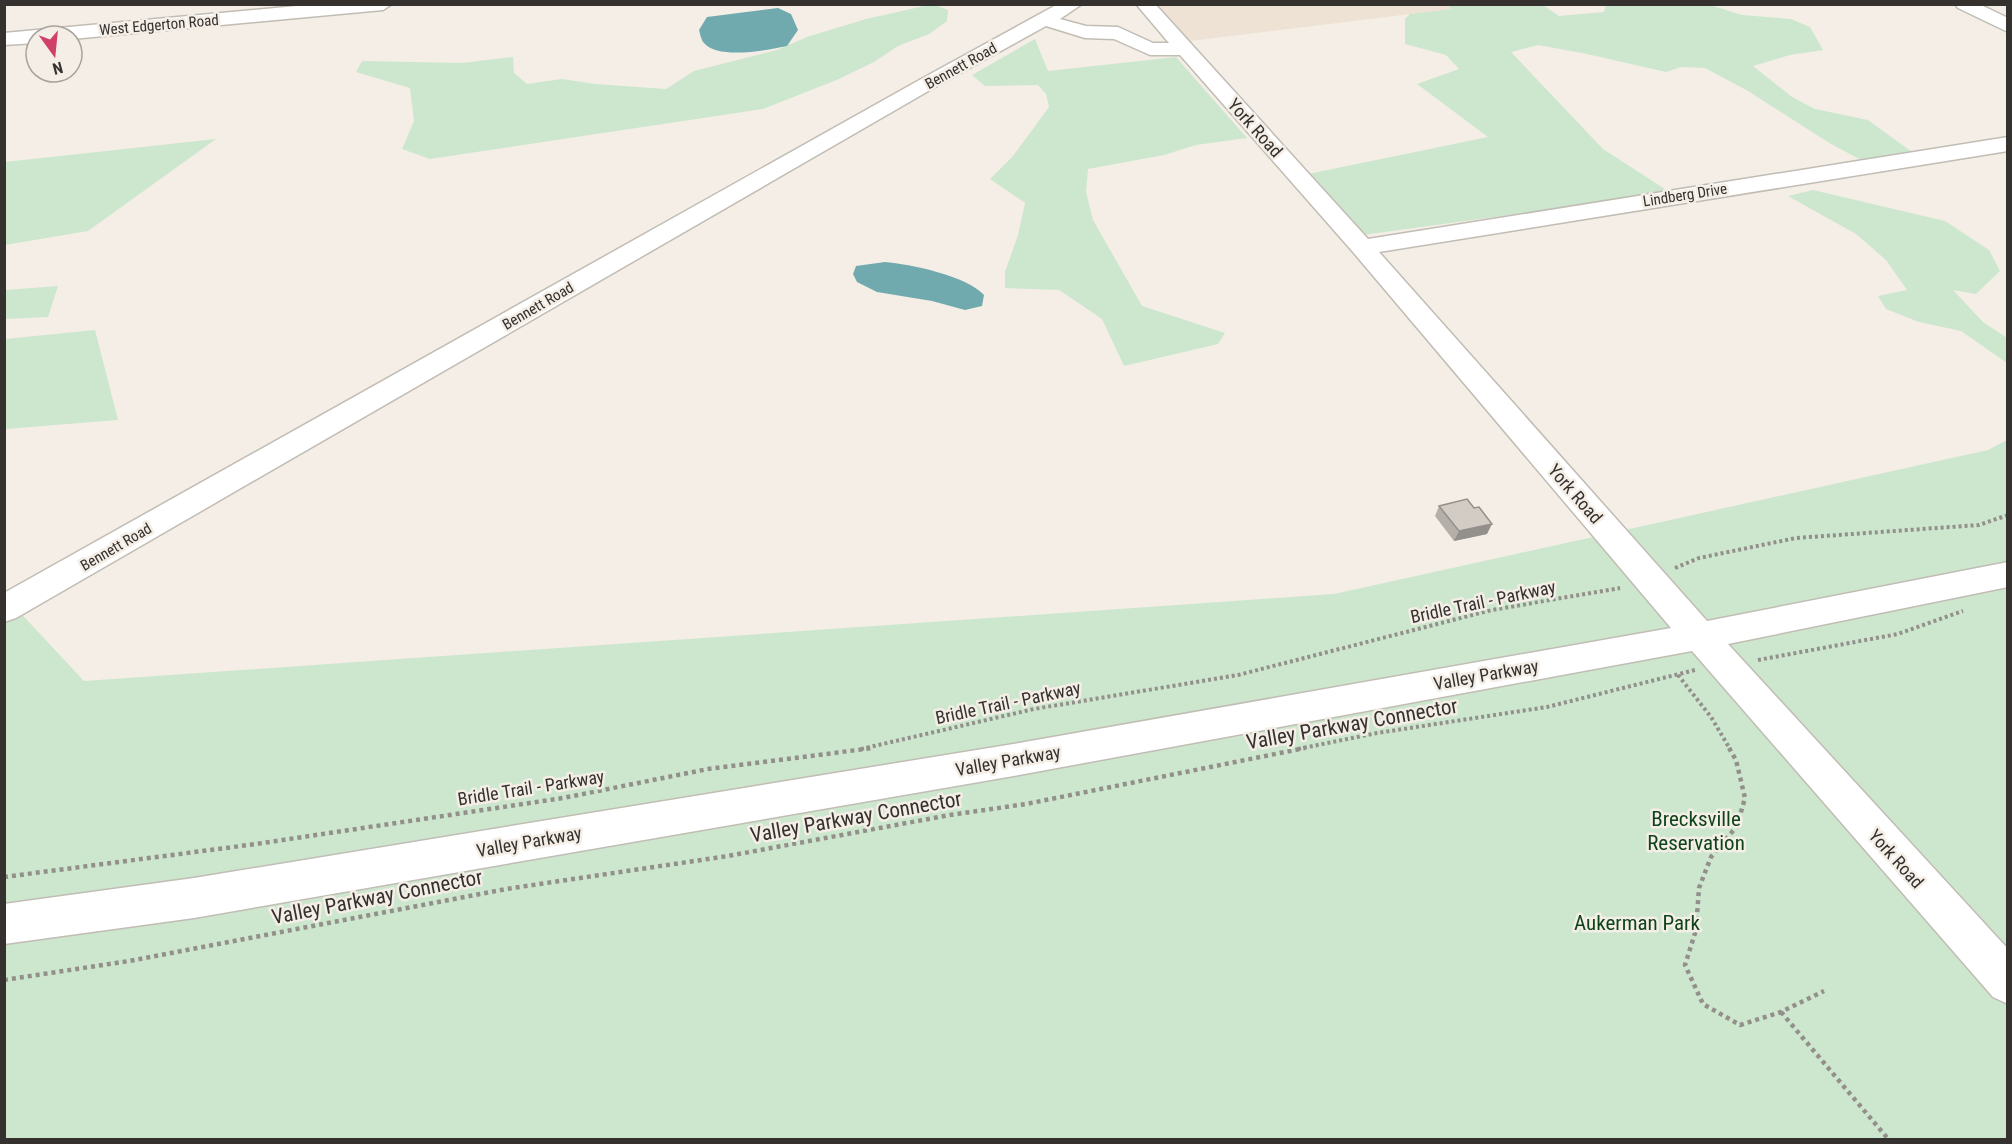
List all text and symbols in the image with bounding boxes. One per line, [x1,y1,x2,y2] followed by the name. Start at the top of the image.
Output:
[99,11,219,39] street label: West Edgerton Road
[24,24,84,84] north arrow
[922,39,1000,93] street label: Bennett Road
[51,58,65,78] text: N
[1224,94,1287,161] street label: York Road
[1642,179,1728,211] street label: Lindberg Drive
[499,278,577,334] street label: Bennett Road
[1544,460,1607,528] street label: York Road
[77,519,155,575] street label: Bennett Road
[1408,576,1558,627] street label: Bridle Trail - Parkway
[1432,655,1541,694] street label: Valley Parkway
[933,677,1083,728] street label: Bridle Trail - Parkway
[1244,694,1460,754] street label: Valley Parkway Connector
[954,741,1063,780] street label: Valley Parkway
[456,765,606,809] street label: Bridle Trail - Parkway
[748,787,964,847] street label: Valley Parkway Connector
[1647,807,1745,855] park label: Brecksville Reservation
[475,822,584,861] street label: Valley Parkway
[1865,825,1928,892] street label: York Road
[270,865,484,929] street label: Valley Parkway Connector
[1574,911,1701,935] park label: Aukerman Park

